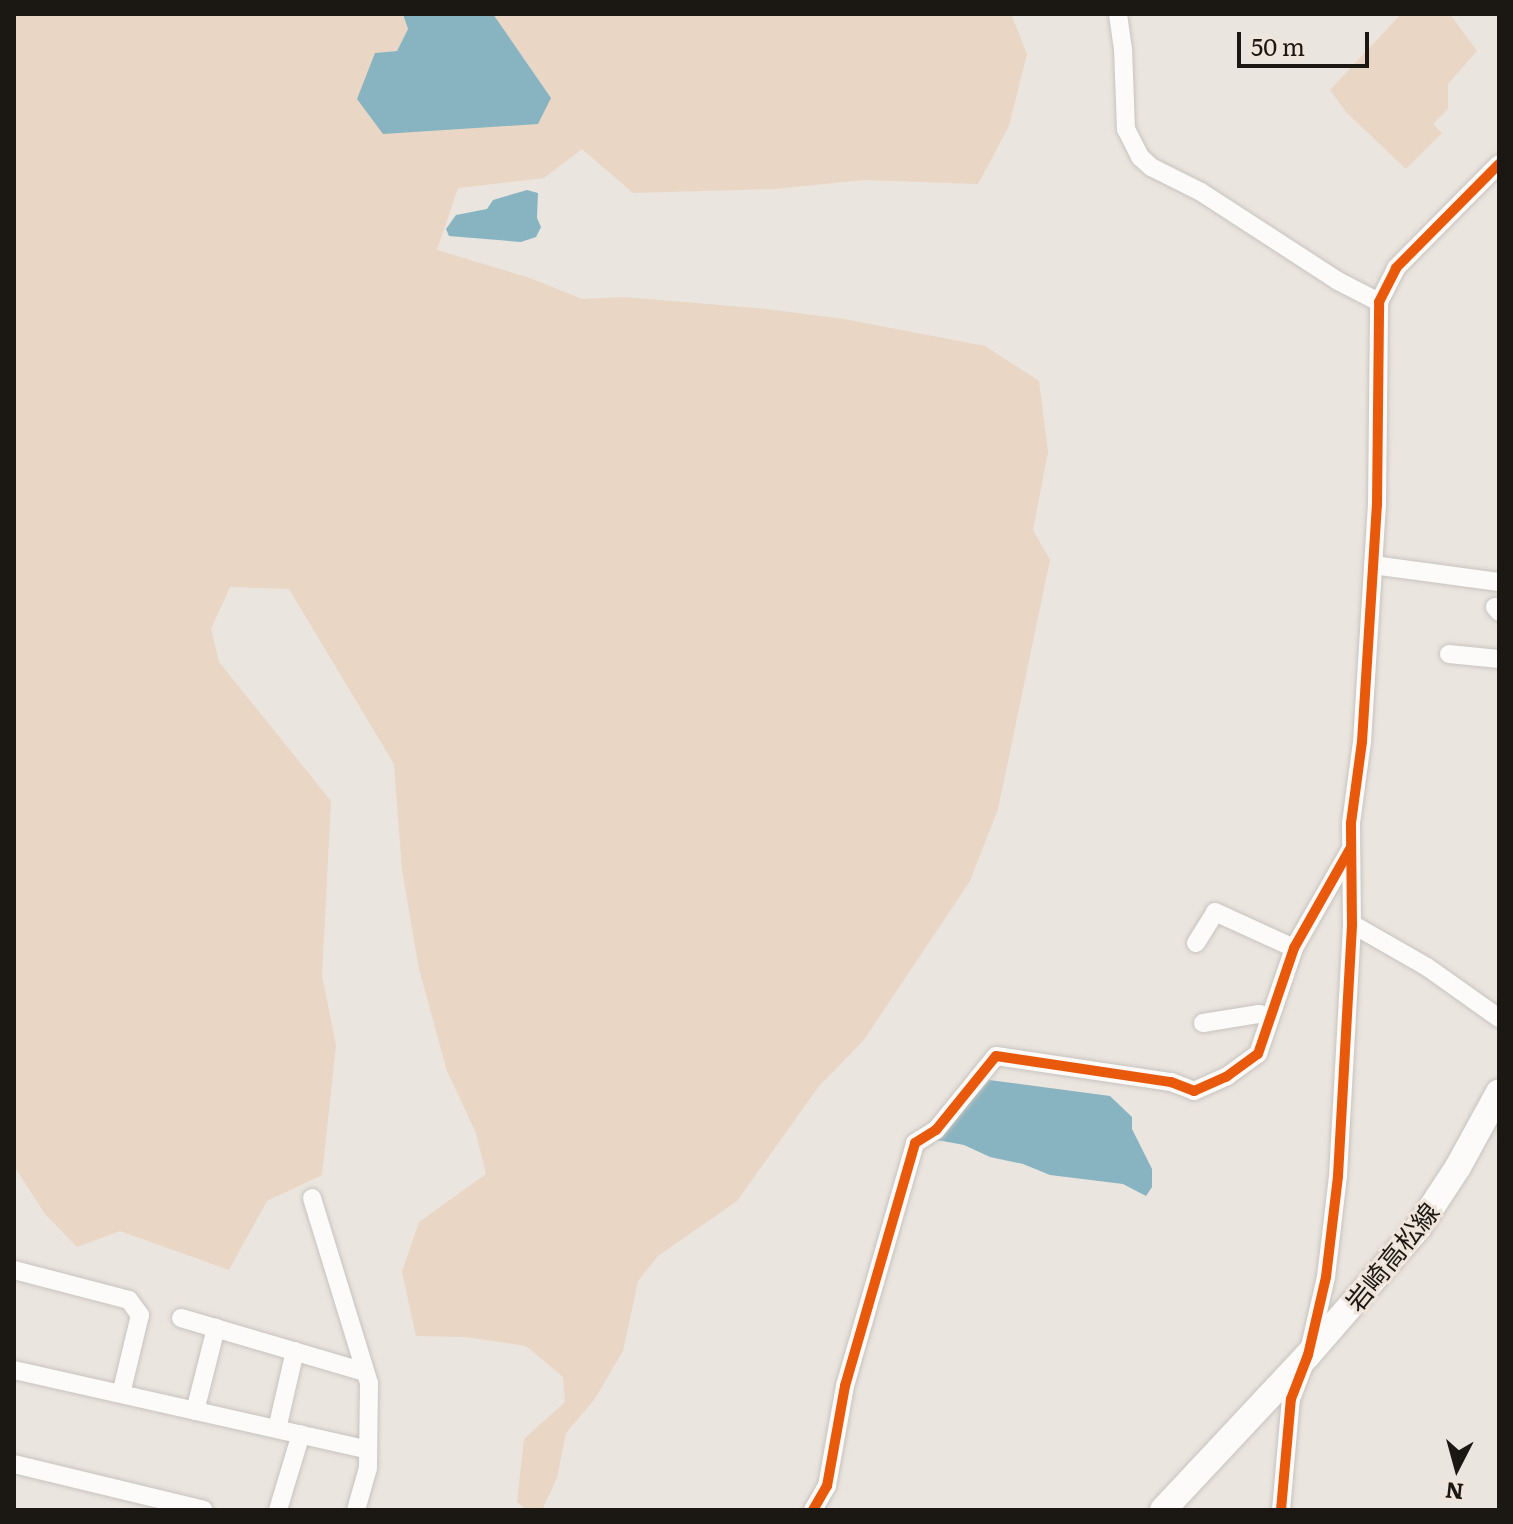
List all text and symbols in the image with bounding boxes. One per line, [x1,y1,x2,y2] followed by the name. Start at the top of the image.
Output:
[1241,16,1373,66] scale bar
[1251,28,1305,63] text: 50 m
[1338,1196,1444,1316] street label: 岩崎高松線
[1417,1428,1497,1508] north arrow
[1444,1475,1465,1510] text: N

